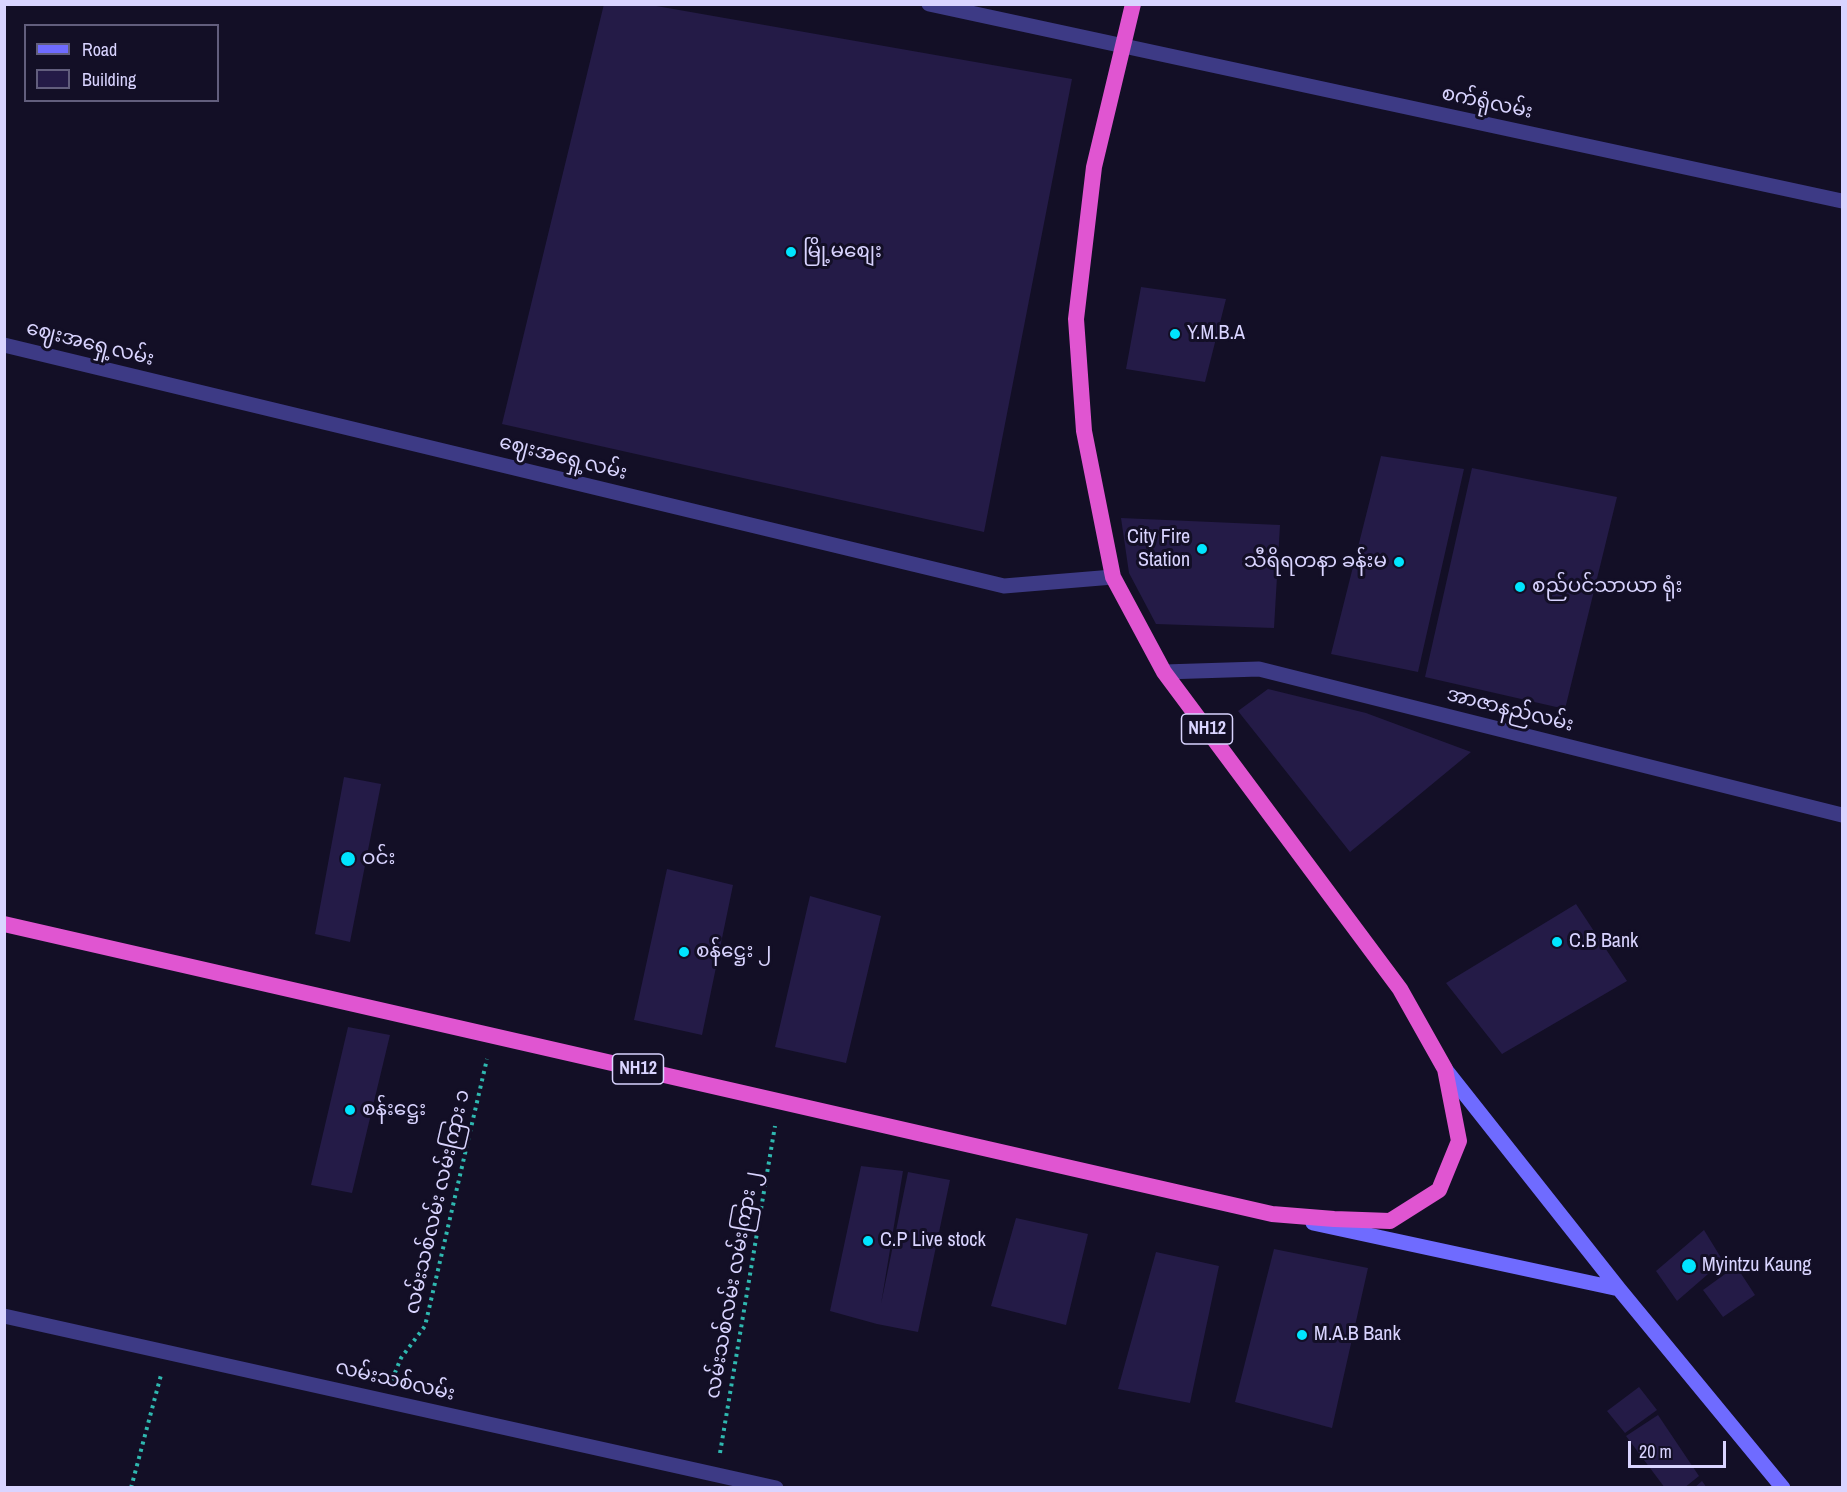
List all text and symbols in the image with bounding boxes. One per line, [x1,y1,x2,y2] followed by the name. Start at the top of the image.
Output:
[24,24,219,102] legend
[82,37,117,62] text: Road
[82,67,136,92] text: Building
[1439,82,1535,124] street label: စက်ရုံလမ်း
[803,240,882,264] place label: မြို့မစျေး
[784,245,798,259] marker: မြို့မစျေး
[24,317,156,371] street label: ဈေးအရှေ့လမ်း
[1187,322,1245,346] place label: Y.M.B.A
[1168,327,1182,341] marker: Y.M.B.A
[497,431,629,485] street label: ဈေးအရှေ့လမ်း
[1127,526,1190,573] place label: City Fire Station
[1195,542,1209,556] marker: City Fire Station
[1244,550,1387,574] place label: သီရိရတနာ ခန်းမ
[1392,555,1406,569] marker: သီရိရတနာ ခန်းမ
[1532,575,1682,599] place label: စည်ပင်သာယာ ရုံး
[1513,580,1527,594] marker: စည်ပင်သာယာ ရုံး
[1444,683,1576,737] street label: အာဇာနည်လမ်း
[1182,714,1232,744] road number: NH12
[362,847,395,871] place label: ဝင်း
[339,850,357,868] marker: ဝင်း
[1569,930,1638,954] place label: C.B Bank
[1550,935,1564,949] marker: C.B Bank
[696,940,771,964] place label: စန်ဋ္ဌေး ၂
[677,945,691,959] marker: စန်ဋ္ဌေး ၂
[612,1054,664,1084] road number: NH12
[400,1087,476,1317] street label: လမ်းသစ်လမ်း လမ်းကြား ၁
[362,1098,426,1122] place label: စန်းဋ္ဌေး
[343,1103,357,1117] marker: စန်းဋ္ဌေး
[701,1169,765,1401] street label: လမ်းသစ်လမ်း လမ်းကြား ၂
[880,1229,986,1253] place label: C.P Live stock
[861,1234,875,1248] marker: C.P Live stock
[1702,1254,1811,1278] place label: Myintzu Kaung
[1680,1257,1698,1275] marker: Myintzu Kaung
[1314,1323,1401,1347] place label: M.A.B Bank
[1295,1328,1309,1342] marker: M.A.B Bank
[333,1356,457,1406] street label: လမ်းသစ်လမ်း
[1631,1429,1728,1467] scale bar
[1639,1439,1672,1464] text: 20 m

